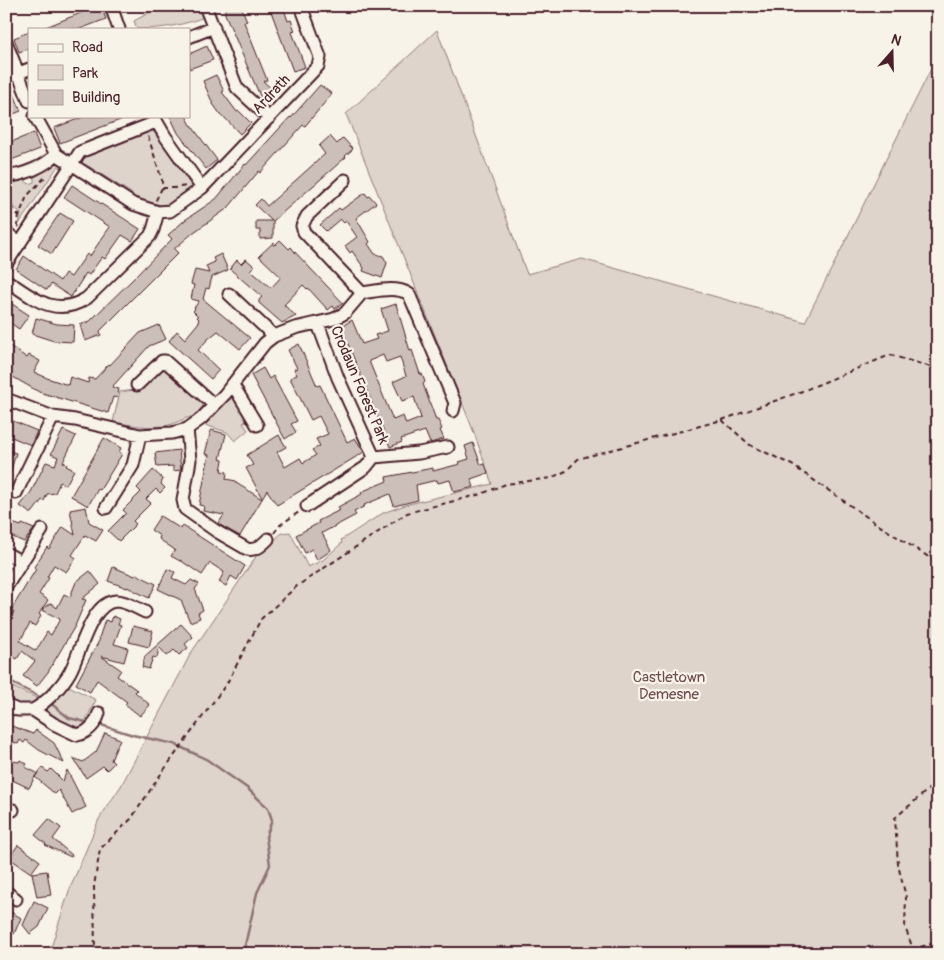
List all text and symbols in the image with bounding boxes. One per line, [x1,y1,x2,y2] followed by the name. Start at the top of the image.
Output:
[28,28,190,118] legend
[866,28,916,78] north arrow
[889,31,904,50] text: N
[72,38,103,57] text: Road
[72,64,99,83] text: Park
[248,71,294,118] street label: Ardrath
[72,88,120,107] text: Building
[326,323,393,448] street label: Crodaun Forest Park
[633,668,705,704] park label: Castletown Demesne

